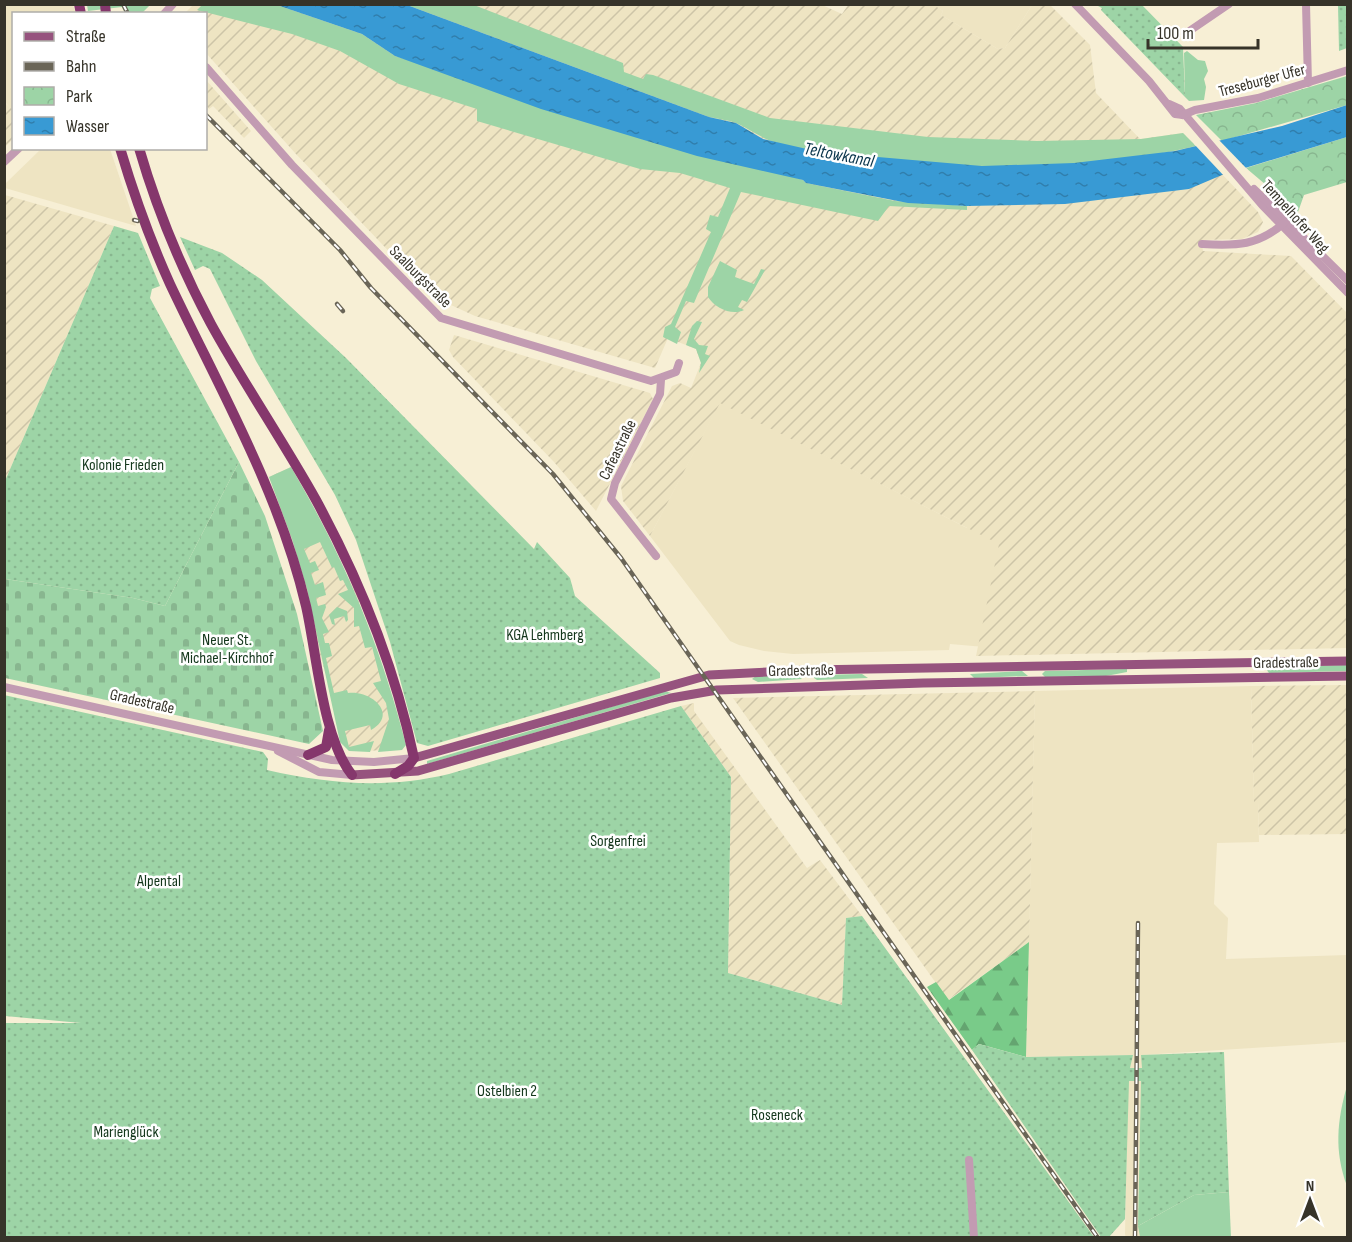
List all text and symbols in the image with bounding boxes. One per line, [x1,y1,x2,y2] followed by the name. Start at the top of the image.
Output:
[12,12,207,150] legend
[1148,12,1258,50] scale bar
[1157,23,1194,44] text: 100 m
[66,26,106,47] text: Straße
[66,56,96,77] text: Bahn
[1217,60,1308,102] street label: Treseburger Ufer
[66,86,92,107] text: Park
[66,116,109,137] text: Wasser
[802,138,876,172] water label: Teltowkanal
[1257,176,1333,258] street label: Tempelhofer Weg
[385,242,455,312] street label: Saalburgstraße
[595,417,641,483] street label: Cafeastraße
[82,456,164,475] park label: Kolonie Frieden
[506,626,584,645] park label: KGA Lehmberg
[180,631,274,668] park label: Neuer St. Michael-Kirchhof
[1253,653,1319,673] street label: Gradestraße
[768,661,834,681] street label: Gradestraße
[108,685,176,719] street label: Gradestraße
[590,832,646,851] park label: Sorgenfrei
[136,872,181,891] park label: Alpental
[477,1082,537,1101] park label: Ostelbien 2
[751,1106,803,1125] park label: Roseneck
[93,1123,159,1142] park label: Marienglück
[1280,1170,1340,1230] north arrow
[1306,1177,1314,1196] text: N

